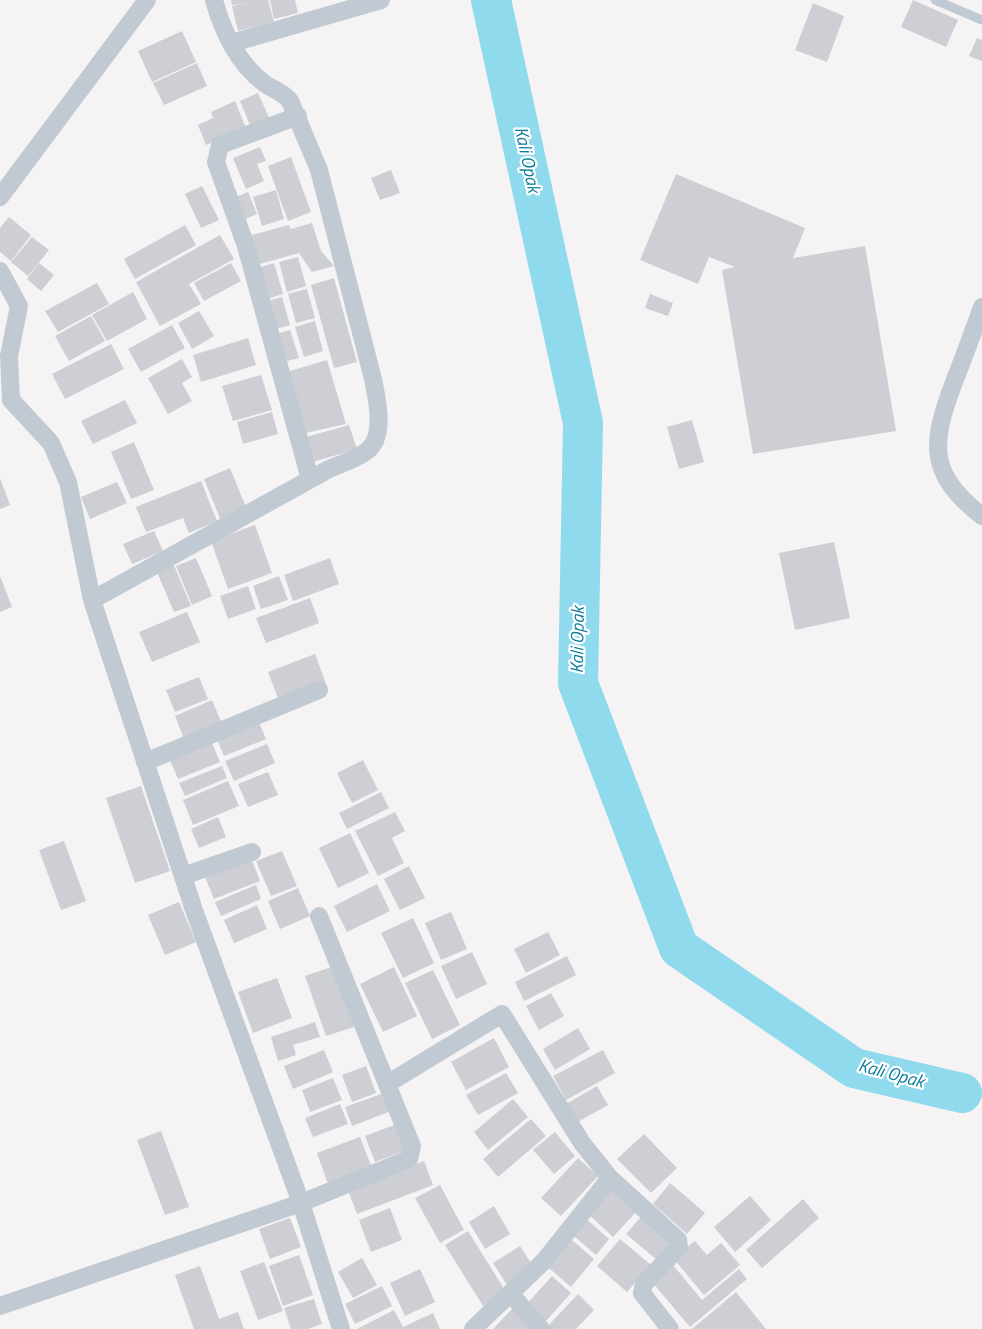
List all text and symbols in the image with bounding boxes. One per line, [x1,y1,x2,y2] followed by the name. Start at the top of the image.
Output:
[508,125,544,195] water label: Kali Opak
[568,606,590,674] water label: Kali Opak
[856,1056,926,1094] water label: Kali Opak

